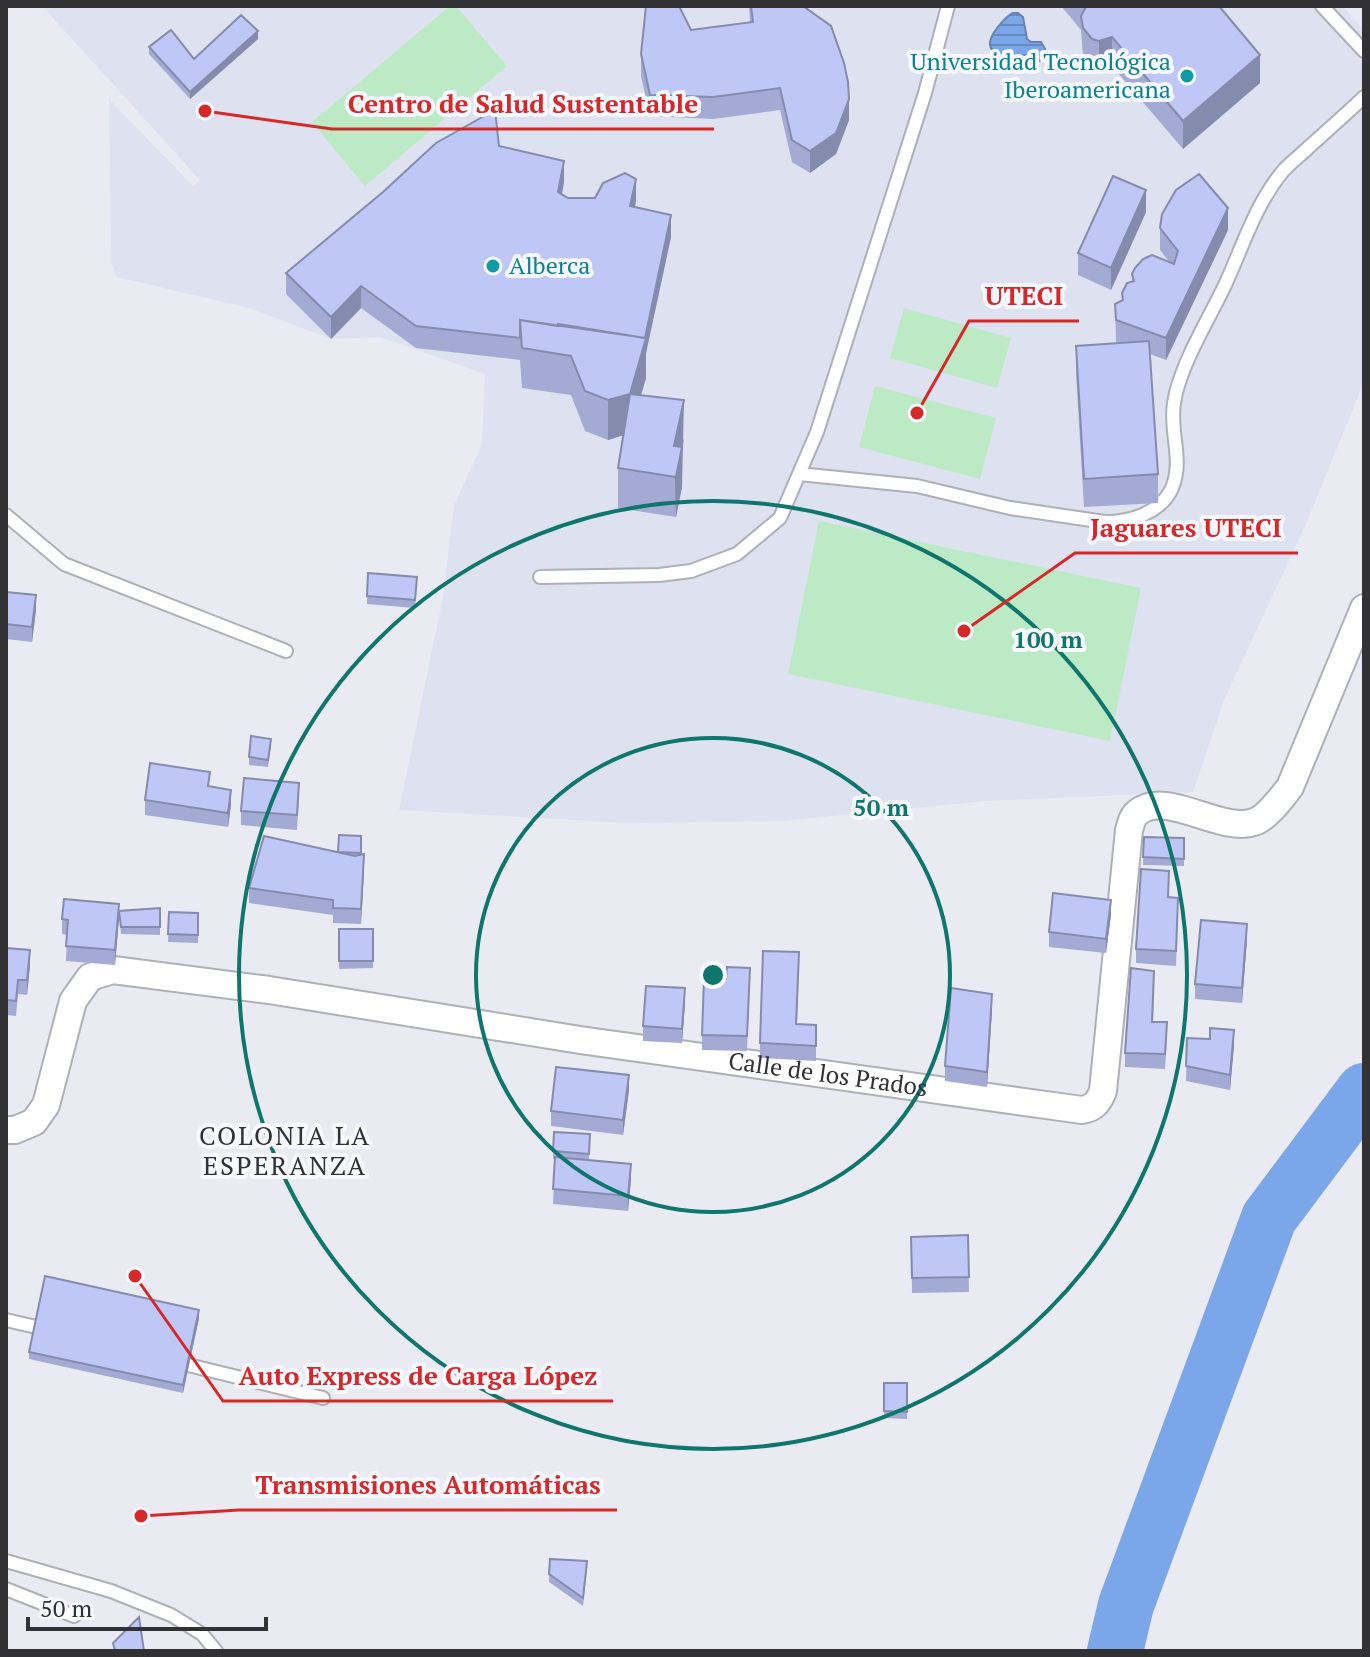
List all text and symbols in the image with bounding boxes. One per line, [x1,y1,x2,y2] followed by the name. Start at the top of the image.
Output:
[910,45,1171,105] place label: Universidad Tecnológica Iberoamericana
[1178,67,1196,85] marker: Universidad Tecnológica Iberoamericana
[332,79,714,129] callout: Centro de Salud Sustentable
[348,86,698,120] text: Centro de Salud Sustentable
[509,249,590,281] place label: Alberca
[484,257,502,275] marker: Alberca
[969,271,1079,321] callout: UTECI
[985,278,1063,312] text: UTECI
[1075,503,1298,553] callout: Jaguares UTECI
[1090,510,1282,544] text: Jaguares UTECI
[1013,623,1083,655] text: 100 m
[853,791,909,823] text: 50 m
[699,961,727,989] centre of rings
[727,1044,930,1103] street label: Calle de los Prados
[199,1118,371,1182] district label: COLONIA LA ESPERANZA
[223,1351,613,1401] callout: Auto Express de Carga López
[239,1358,597,1392] text: Auto Express de Carga López
[239,1460,617,1510] callout: Transmisiones Automáticas
[255,1467,601,1501] text: Transmisiones Automáticas
[28,1581,266,1631] scale bar
[40,1592,92,1624] text: 50 m

